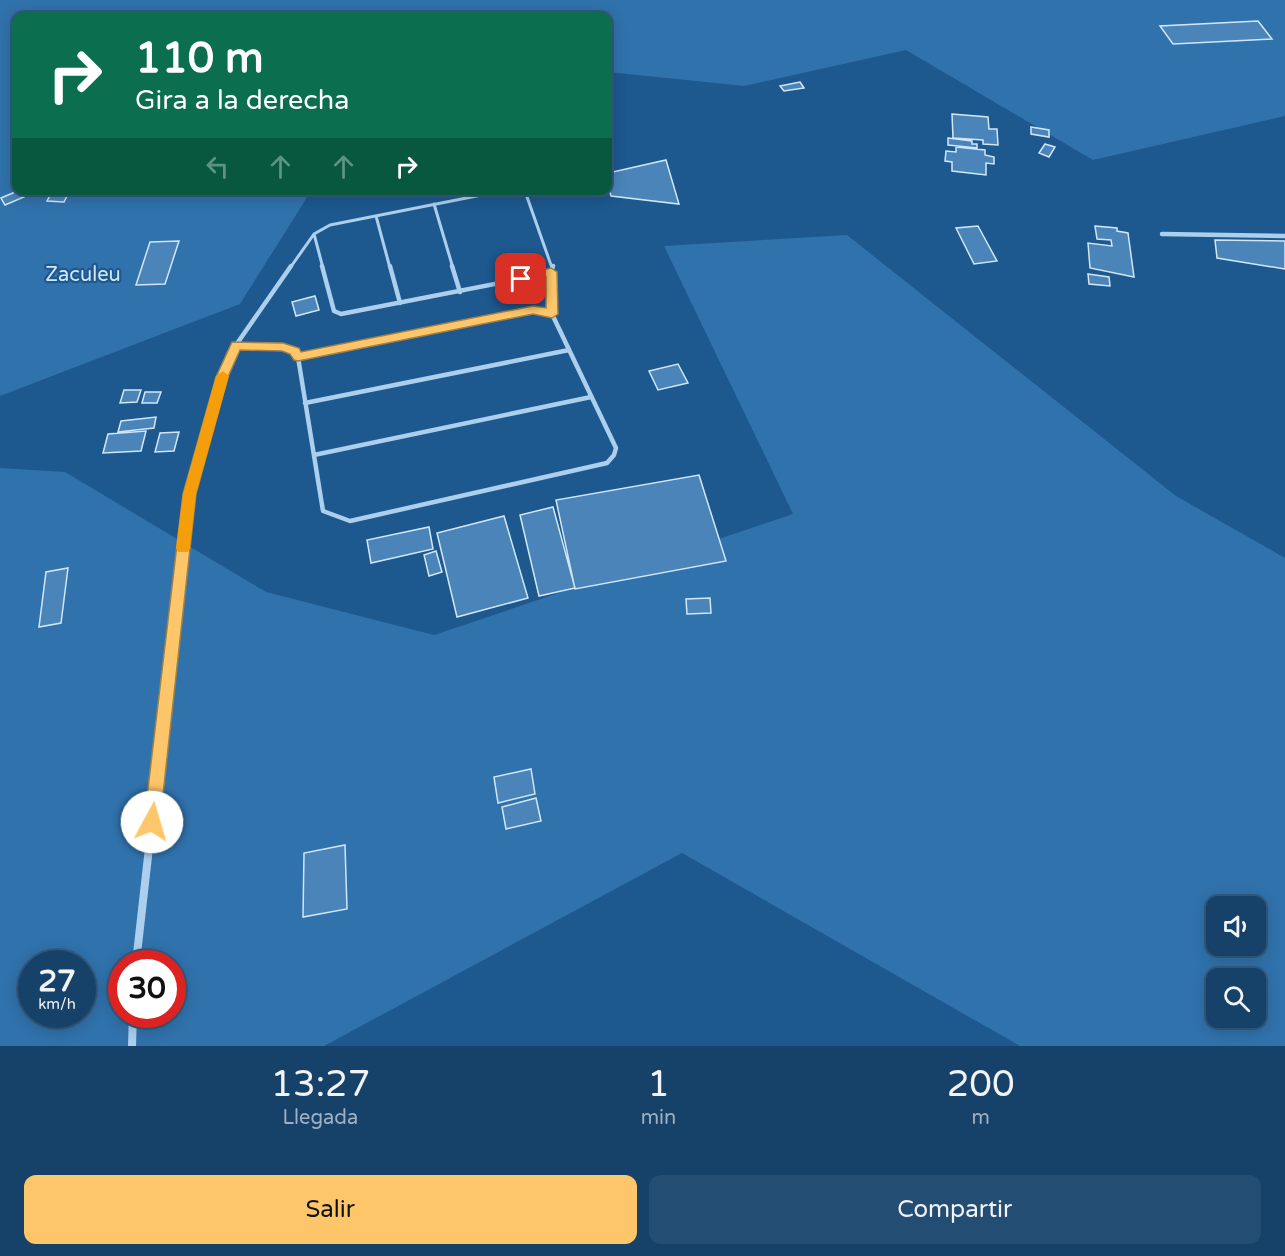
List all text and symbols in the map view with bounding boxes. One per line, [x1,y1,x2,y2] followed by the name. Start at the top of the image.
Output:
[135,33,264,84] text: 110 m
[36,36,114,114] icon: right
[135,84,349,117] text: Gira a la derecha
[201,150,234,183] icon: left
[264,150,297,183] icon: ahead
[327,150,360,183] icon: ahead
[390,150,423,183] icon: right
[495,253,546,304] pin
[504,262,537,295] icon: arrive
[45,263,121,287] park label: Zaculeu
[120,790,184,854] position arrow
[1206,896,1266,1028] map controls
[1206,896,1266,956] button: sound
[108,950,186,1028] speed limit sign: 30
[38,963,76,1000] text: 27
[1206,968,1266,1028] button: search
[38,995,76,1013] text: km/h
[270,1063,370,1106] text: 13:27
[647,1063,670,1106] text: 1
[947,1063,1015,1106] text: 200
[283,1106,358,1130] text: Llegada
[641,1106,676,1130] text: min
[971,1106,990,1130] text: m
[24,1175,637,1244] button: Salir
[649,1175,1261,1244] button: Compartir

